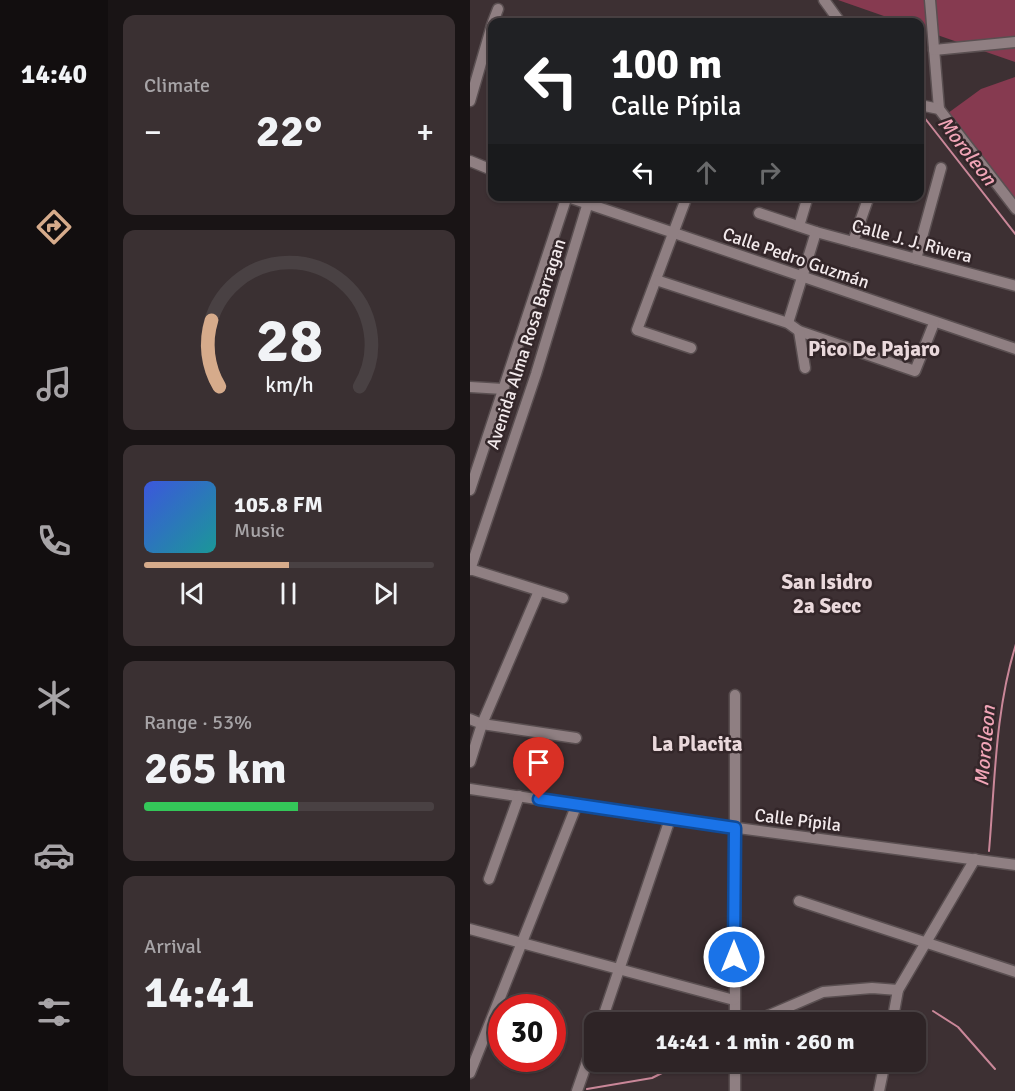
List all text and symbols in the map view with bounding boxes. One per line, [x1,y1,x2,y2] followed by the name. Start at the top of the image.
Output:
[611,39,722,90] text: 100 m
[512,42,590,120] icon: left
[21,58,87,91] text: 14:40
[144,73,210,98] text: Climate
[611,90,741,123] text: Calle Pípila
[256,104,322,159] text: 22°
[932,111,1002,191] water label: Moroleon
[144,112,162,153] text: −
[416,112,434,153] text: +
[627,156,660,189] icon: left
[690,156,723,189] icon: ahead
[753,156,786,189] icon: right
[33,206,75,248] icon: directions
[849,214,975,268] street label: Calle J. J. Rivera
[720,223,872,293] street label: Calle Pedro Guzmán
[482,236,570,452] street label: Avenida Alma Rosa Barragan
[255,302,323,379] text: 28
[808,336,940,362] district label: Pico De Pajaro
[33,363,75,405] icon: music
[265,373,313,399] text: km/h
[234,491,323,518] text: 105.8 FM
[234,518,285,543] text: Music
[33,520,75,562] icon: phone
[781,569,873,619] district label: San Isidro 2a Secc
[176,577,209,610] icon: previous
[272,577,305,610] icon: pause
[369,577,402,610] icon: next
[33,677,75,719] icon: climate
[969,704,1001,787] water label: Moroleon
[144,710,252,735] text: Range · 53%
[651,731,743,757] district label: La Placita
[513,737,564,799] pin
[144,741,287,796] text: 265 km
[522,746,555,779] icon: arrive
[753,804,843,836] street label: Calle Pípila
[33,834,75,876] icon: car
[702,925,766,989] position arrow
[144,934,202,959] text: Arrival
[144,965,254,1020] text: 14:41
[33,991,75,1033] icon: filters
[488,994,566,1072] speed limit sign: 30
[655,1028,855,1055] text: 14:41 · 1 min · 260 m

